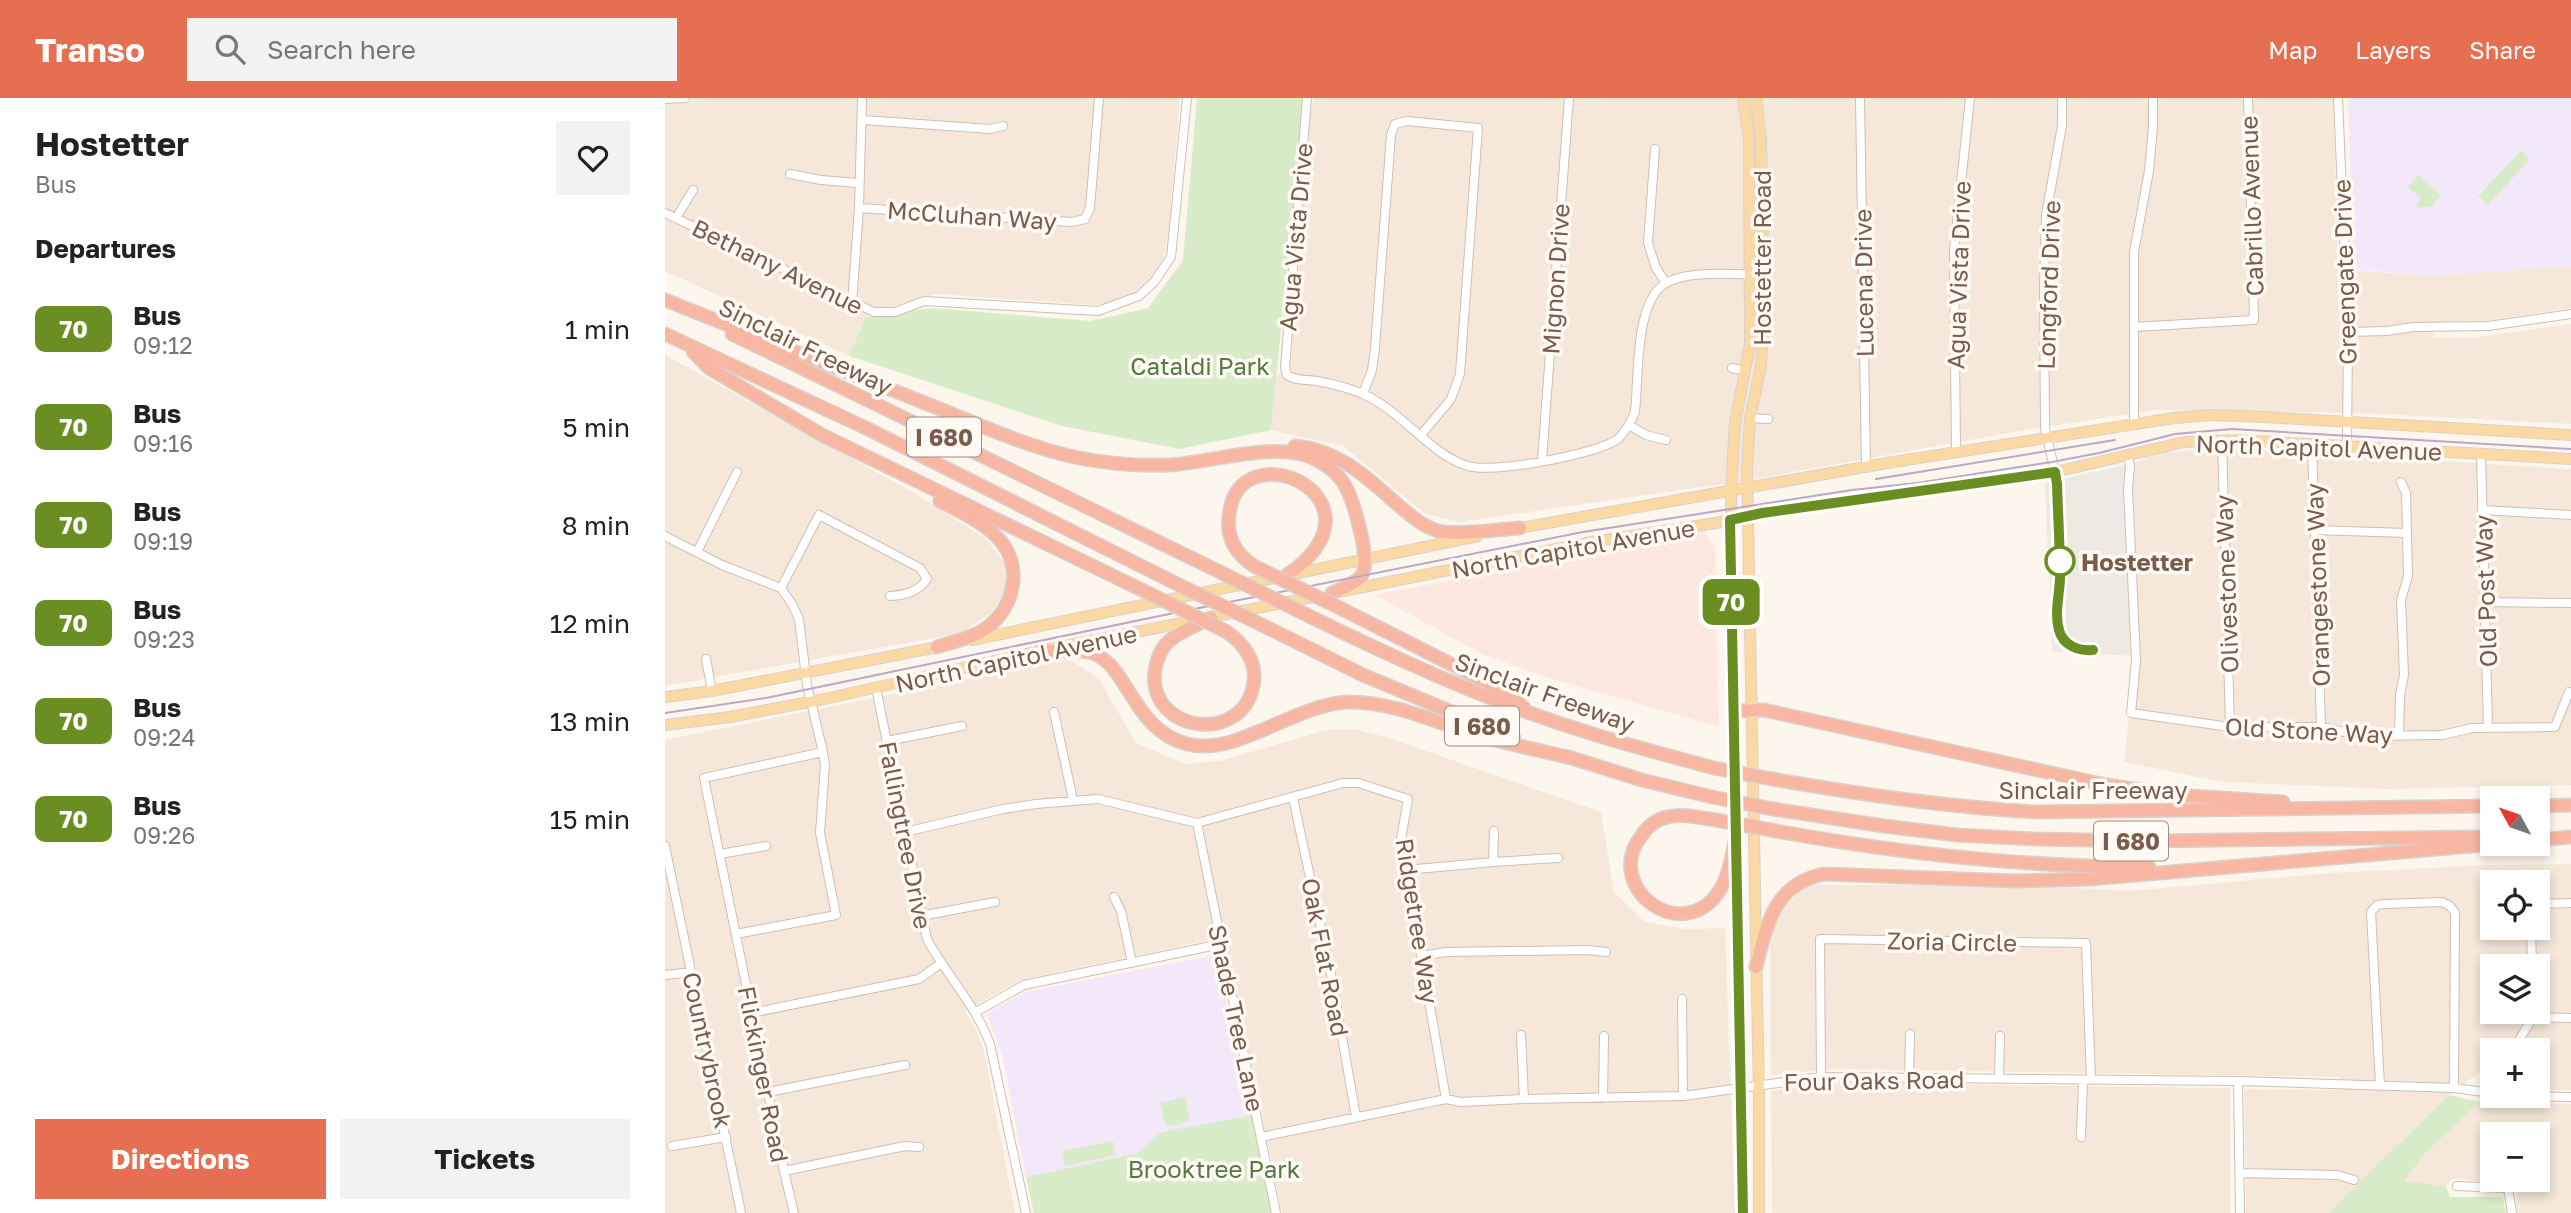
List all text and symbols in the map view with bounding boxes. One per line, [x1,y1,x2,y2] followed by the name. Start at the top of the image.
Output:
[187,18,677,81] search box
[35,30,145,69] text: Transo
[211,30,249,68] icon: search
[267,34,416,65] text: Search here
[2268,35,2317,64] text: Map
[2355,35,2431,64] text: Layers
[2469,35,2536,64] text: Share
[2233,115,2269,297] street label: Cabrillo Avenue
[556,121,630,195] button: heart
[35,124,189,163] text: Hostetter
[1272,142,1318,332] street label: Agua Vista Drive
[35,170,77,198] text: Bus
[1747,170,1776,346] street label: Hostetter Road
[2326,179,2362,365] street label: Greengate Drive
[1940,180,1976,370] street label: Agua Vista Drive
[886,195,1058,235] street label: McCluhan Way
[2031,200,2065,370] street label: Longford Drive
[1535,203,1575,355] street label: Mignon Drive
[1847,209,1879,357] street label: Lucena Drive
[688,212,868,320] street label: Bethany Avenue
[35,233,176,264] text: Departures
[715,292,897,400] street label: Sinclair Freeway
[133,300,181,331] text: Bus
[59,314,88,343] text: 70
[565,314,630,345] text: 1 min
[133,331,193,359] text: 09:12
[1130,351,1270,380] park label: Cataldi Park
[133,398,181,429] text: Bus
[59,412,88,441] text: 70
[562,412,630,443] text: 5 min
[907,418,981,456] road number: I 680
[2195,428,2443,466] street label: North Capitol Avenue
[133,429,193,457] text: 09:16
[2299,483,2335,687] street label: Orangestone Way
[2208,494,2244,674] street label: Olivestone Way
[133,496,181,527] text: Bus
[59,510,88,539] text: 70
[562,510,630,541] text: 8 min
[1449,512,1697,584] street label: North Capitol Avenue
[2468,514,2502,668] street label: Old Post Way
[133,527,193,555] text: 09:19
[2045,546,2075,576] marker: Hostetter
[2081,547,2193,576] place label: Hostetter
[1699,579,1763,625] line badge: 70
[1717,587,1745,616] text: 70
[133,594,181,625] text: Bus
[59,608,88,637] text: 70
[550,608,630,639] text: 12 min
[893,618,1139,698] street label: North Capitol Avenue
[133,625,195,653] text: 09:23
[1451,646,1639,738] street label: Sinclair Freeway
[133,692,181,723] text: Bus
[59,706,88,735] text: 70
[550,706,630,737] text: 13 min
[1445,706,1519,746] road number: I 680
[2224,711,2394,749] street label: Old Stone Way
[133,723,195,751] text: 09:24
[874,739,938,931] street label: Fallingtree Drive
[1998,775,2188,804] street label: Sinclair Freeway
[2480,786,2550,856] north arrow
[2480,786,2550,1192] map controls
[133,790,181,821] text: Bus
[59,804,88,833] text: 70
[550,804,630,835] text: 15 min
[133,821,195,849] text: 09:26
[2094,821,2168,860] road number: I 680
[1391,836,1445,1006] street label: Ridgetree Way
[2480,870,2550,940] button: locate
[1296,875,1356,1039] street label: Oak Flat Road
[1203,922,1271,1114] street label: Shade Tree Lane
[1887,925,2017,957] street label: Zoria Circle
[2480,954,2550,1024] button: layers
[677,969,739,1131] street label: Countrybrook
[733,983,795,1165] street label: Flickinger Road
[2480,1038,2550,1108] button: +
[1783,1064,1965,1096] street label: Four Oaks Road
[35,1119,326,1199] button: Directions
[340,1119,630,1199] button: Tickets
[2480,1122,2550,1192] button: −
[1128,1154,1300,1183] park label: Brooktree Park

